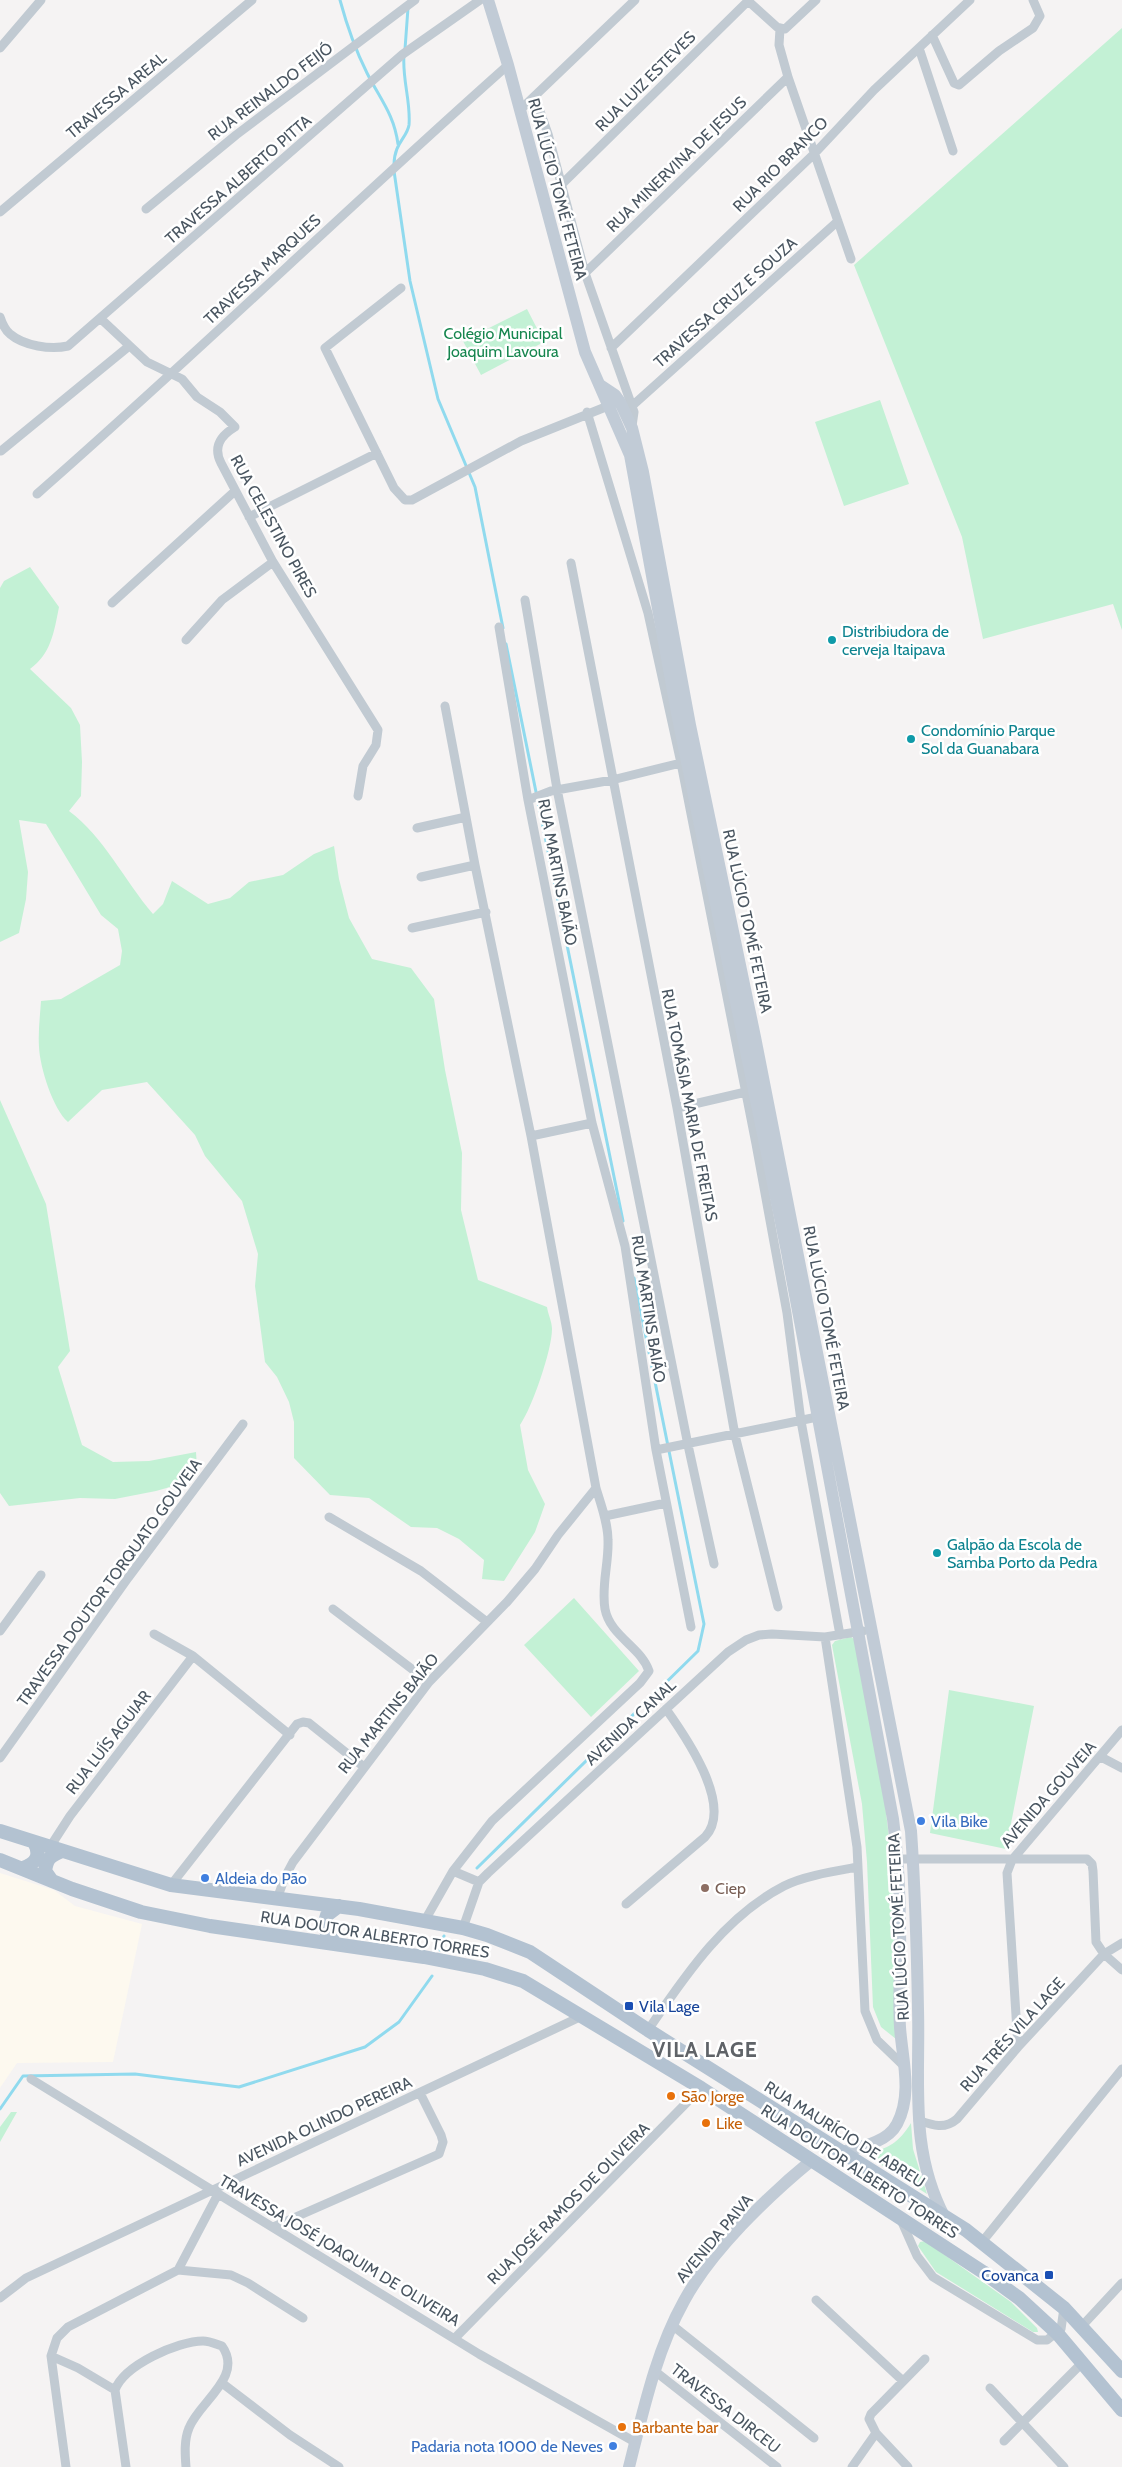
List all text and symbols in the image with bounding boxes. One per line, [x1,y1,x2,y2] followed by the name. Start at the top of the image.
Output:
[591,27,699,135] street label: RUA LUIZ ESTEVES
[204,38,336,145] street label: RUA REINALDO FEIJÓ
[63,48,170,143] street label: TRAVESSA AREAL
[602,93,750,236] street label: RUA MINERVINA DE JESUS
[524,96,591,282] street label: RUA LÚCIO TOMÉ FETEIRA
[161,111,315,248] street label: TRAVESSA ALBERTO PITTA
[729,113,832,216] street label: RUA RIO BRANCO
[200,210,325,328] street label: TRAVESSA MARQUES
[650,233,801,372] street label: TRAVESSA CRUZ E SOUZA
[444,324,563,361] park label: Colégio Municipal Joaquim Lavoura
[226,452,321,601] street label: RUA CELESTINO PIRES
[842,622,949,659] place label: Distribiudora de cerveja Itaipava
[826,634,838,646] marker: Distribiudora de cerveja Itaipava
[921,721,1055,758] place label: Condomínio Parque Sol da Guanabara
[905,733,917,745] marker: Condomínio Parque Sol da Guanabara
[534,797,581,947] street label: RUA MARTINS BAIÃO
[719,827,776,1015] street label: RUA LÚCIO TOMÉ FETEIRA
[658,987,721,1223] street label: RUA TOMÁSIA MARIA DE FREITAS
[799,1224,854,1412] street label: RUA LÚCIO TOMÉ FETEIRA
[627,1234,670,1384] street label: RUA MARTINS BAIÃO
[13,1455,206,1710] street label: TRAVESSA DOUTOR TORQUATO GOUVEIA
[947,1535,1098,1572] place label: Galpão da Escola de Samba Porto da Pedra
[931,1547,943,1559] marker: Galpão da Escola de Samba Porto da Pedra
[334,1649,443,1777] street label: RUA MARTINS BAIÃO
[581,1676,680,1769] street label: AVENIDA CANAL
[62,1686,155,1798] street label: RUA LUÍS AGUIAR
[997,1737,1100,1852] street label: AVENIDA GOUVEIA
[931,1812,988,1831] place label: Vila Bike
[915,1815,927,1827] marker: Vila Bike
[884,1833,913,2021] street label: RUA LÚCIO TOMÉ FETEIRA
[215,1869,307,1888] place label: Aldeia do Pão
[199,1872,211,1884] marker: Aldeia do Pão
[715,1879,746,1898] place label: Ciep
[699,1882,711,1894] marker: Ciep
[259,1907,491,1962] street label: RUA DOUTOR ALBERTO TORRES
[956,1973,1069,2095] street label: RUA TRÊS VILA LAGE
[639,1997,700,2016] place label: Vila Lage
[623,2000,635,2012] marker: Vila Lage
[652,2037,758,2062] district label: VILA LAGE
[234,2072,415,2170] street label: AVENIDA OLINDO PEREIRA
[761,2077,929,2192] street label: RUA MAURÍCIO DE ABREU
[681,2087,744,2106] place label: São Jorge
[665,2090,677,2102] marker: São Jorge
[758,2100,962,2242] street label: RUA DOUTOR ALBERTO TORRES
[716,2114,742,2133] place label: Like
[700,2117,712,2129] marker: Like
[483,2118,653,2288] street label: RUA JOSÉ RAMOS DE OLIVEIRA
[216,2171,464,2330] street label: TRAVESSA JOSÉ JOAQUIM DE OLIVEIRA
[672,2190,757,2286] street label: AVENIDA PAIVA
[981,2266,1039,2285] place label: Covanca
[1043,2269,1055,2281] marker: Covanca
[667,2360,784,2457] street label: TRAVESSA DIRCEU
[632,2418,719,2437] place label: Barbante bar
[616,2421,628,2433] marker: Barbante bar
[411,2437,603,2456] place label: Padaria nota 1000 de Neves
[607,2440,619,2452] marker: Padaria nota 1000 de Neves

